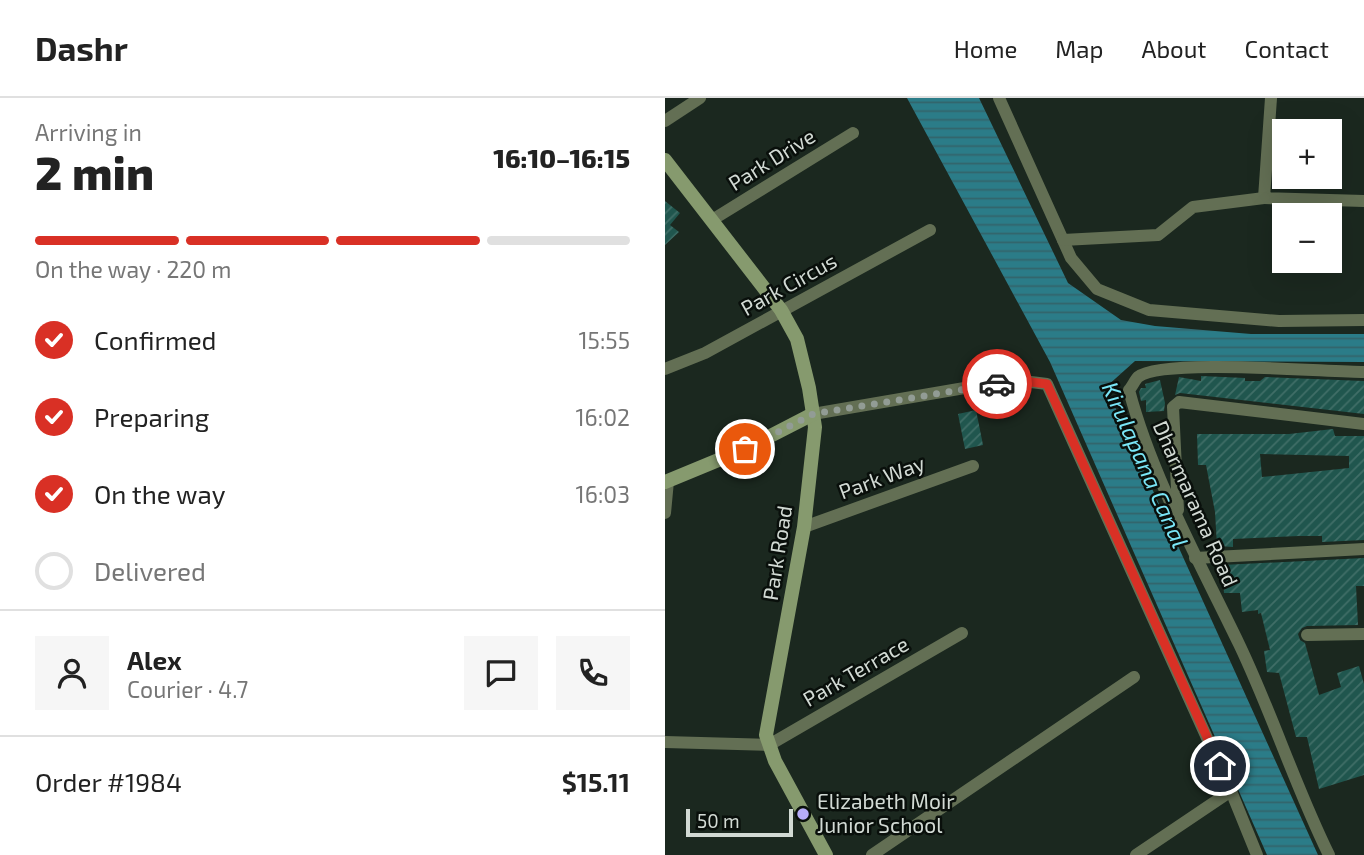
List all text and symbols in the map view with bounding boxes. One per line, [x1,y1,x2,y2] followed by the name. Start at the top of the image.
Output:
[35,28,128,68] text: Dashr
[954,34,1017,63] text: Home
[1055,34,1103,63] text: Map
[1141,34,1207,63] text: About
[1245,34,1329,63] text: Contact
[35,118,142,146] text: Arriving in
[1272,119,1342,273] map controls
[1272,119,1342,189] button: +
[723,122,819,195] street label: Park Drive
[493,142,630,173] text: 16:10–16:15
[35,144,154,199] text: 2 min
[1272,203,1342,273] button: −
[736,247,841,320] street label: Park Circus
[35,255,231,283] text: On the way · 220 m
[35,321,73,359] icon: check
[94,324,217,355] text: Confirmed
[578,326,630,354] text: 15:55
[962,349,1032,419] courier
[978,365,1016,403] icon: car
[1097,377,1195,552] water label: Kirulapana Canal
[35,398,73,436] icon: check
[94,401,209,432] text: Preparing
[575,403,630,431] text: 16:02
[1149,417,1244,590] street label: Dharmarama Road
[715,419,775,479] pin
[726,430,764,468] icon: bag
[835,450,928,504] street label: Park Way
[35,475,73,513] icon: check
[94,478,225,509] text: On the way
[576,480,630,508] text: 16:03
[757,504,796,602] street label: Park Road
[94,555,206,586] text: Delivered
[798,630,913,711] street label: Park Terrace
[35,636,109,710] button: person
[464,636,538,710] button: chat
[556,636,630,710] button: phone
[127,644,182,675] text: Alex
[127,675,248,703] text: Courier · 4.7
[1190,736,1250,796] pin
[1201,747,1239,785] icon: home
[35,766,182,797] text: Order #1984
[562,766,630,797] text: $15.11
[817,788,955,837] place label: Elizabeth Moir Junior School
[686,806,793,838] scale bar
[795,806,811,822] marker: Elizabeth Moir Junior School
[697,809,740,832] text: 50 m

